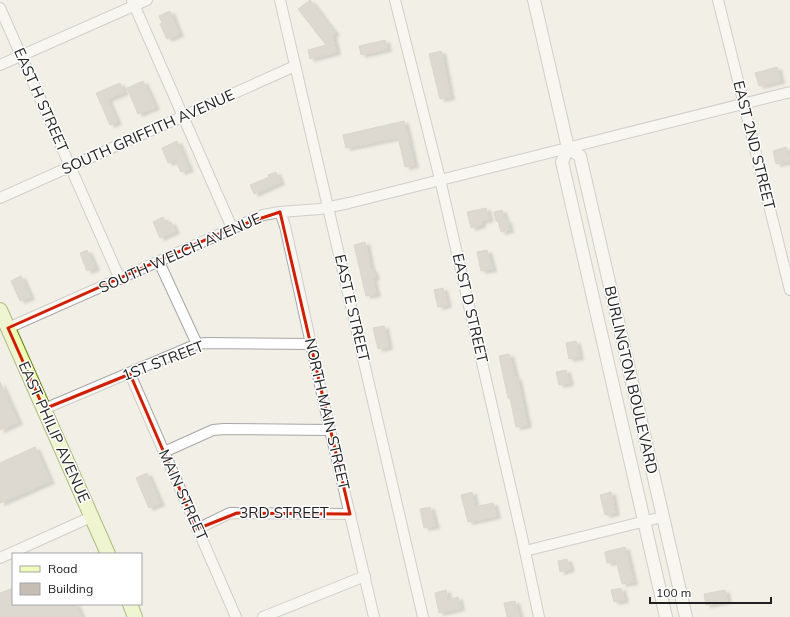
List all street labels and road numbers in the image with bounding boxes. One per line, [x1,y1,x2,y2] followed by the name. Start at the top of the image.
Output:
[10,45,73,155] street label: EAST H STREET
[729,79,780,211] street label: EAST 2ND STREET
[58,85,237,178] street label: SOUTH GRIFFITH AVENUE
[96,208,264,297] street label: SOUTH WELCH AVENUE
[449,251,492,365] street label: EAST D STREET
[331,252,374,363] street label: EAST E STREET
[601,284,662,476] street label: BURLINGTON BOULEVARD
[119,336,206,385] street label: 1ST STREET
[301,336,354,492] street label: NORTH MAIN STREET
[15,358,94,506] street label: EAST PHILIP AVENUE
[155,446,212,543] street label: MAIN STREET
[239,503,329,522] street label: 3RD STREET

